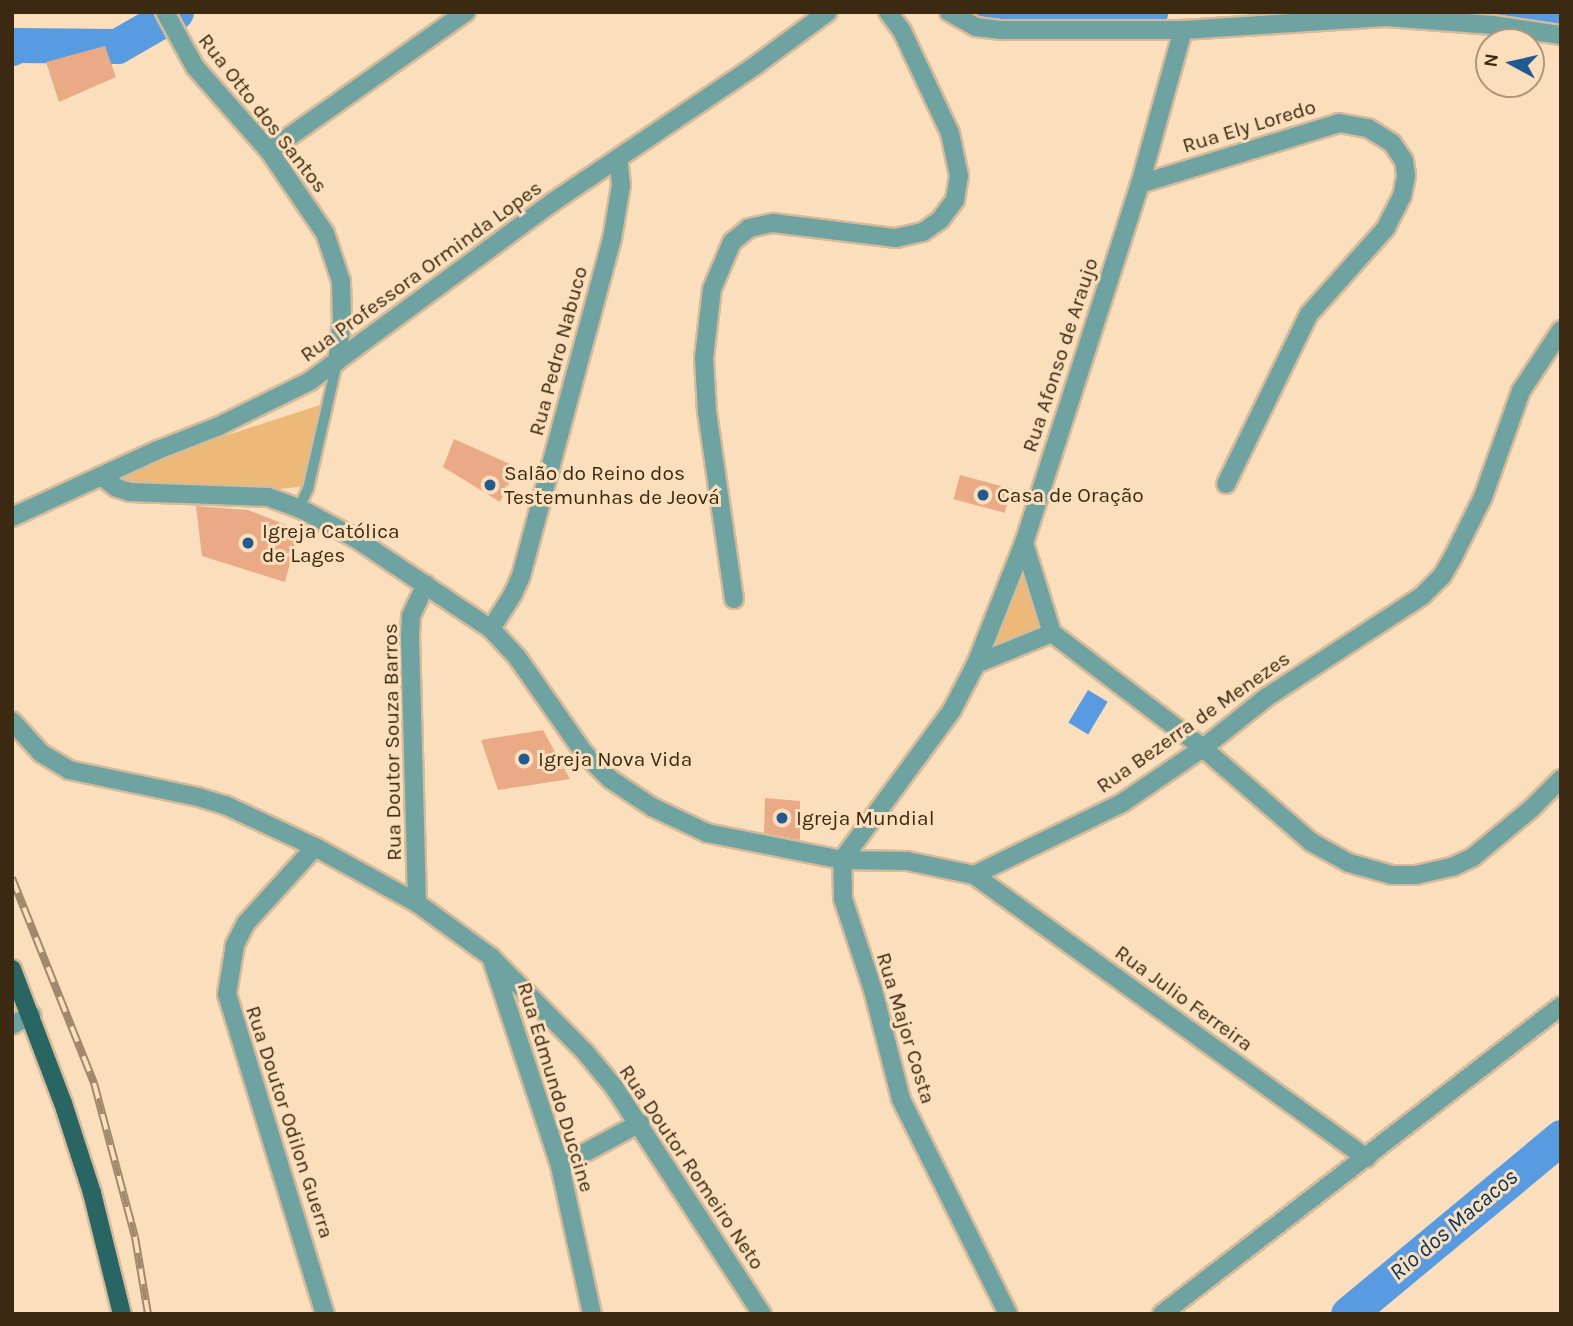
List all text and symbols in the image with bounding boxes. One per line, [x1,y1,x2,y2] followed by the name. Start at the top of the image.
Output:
[193,28,333,198] street label: Rua Otto dos Santos
[1475,28,1545,98] north arrow
[1479,52,1503,69] text: N
[1179,94,1319,158] street label: Rua Ely Loredo
[295,175,547,367] street label: Rua Professora Orminda Lopes
[1017,255,1103,455] street label: Rua Afonso de Araujo
[523,263,593,439] street label: Rua Pedro Nabuco
[504,460,720,510] place label: Salão do Reino dos Testemunhas de Jeová
[482,477,498,493] marker: Salão do Reino dos Testemunhas de Jeová
[997,482,1144,508] place label: Casa de Oração
[975,487,991,503] marker: Casa de Oração
[262,518,400,568] place label: Igreja Católica de Lages
[240,535,256,551] marker: Igreja Católica de Lages
[377,623,407,861] street label: Rua Doutor Souza Barros
[1091,646,1295,798] street label: Rua Bezerra de Menezes
[538,746,692,772] place label: Igreja Nova Vida
[516,751,532,767] marker: Igreja Nova Vida
[796,805,935,831] place label: Igreja Mundial
[774,810,790,826] marker: Igreja Mundial
[1110,939,1258,1057] street label: Rua Julio Ferreira
[871,949,941,1107] street label: Rua Major Costa
[512,979,600,1195] street label: Rua Edmundo Duccine
[240,1002,340,1242] street label: Rua Doutor Odilon Guerra
[614,1060,770,1274] street label: Rua Doutor Romeiro Neto
[1384,1163,1524,1287] water label: Rio dos Macacos

